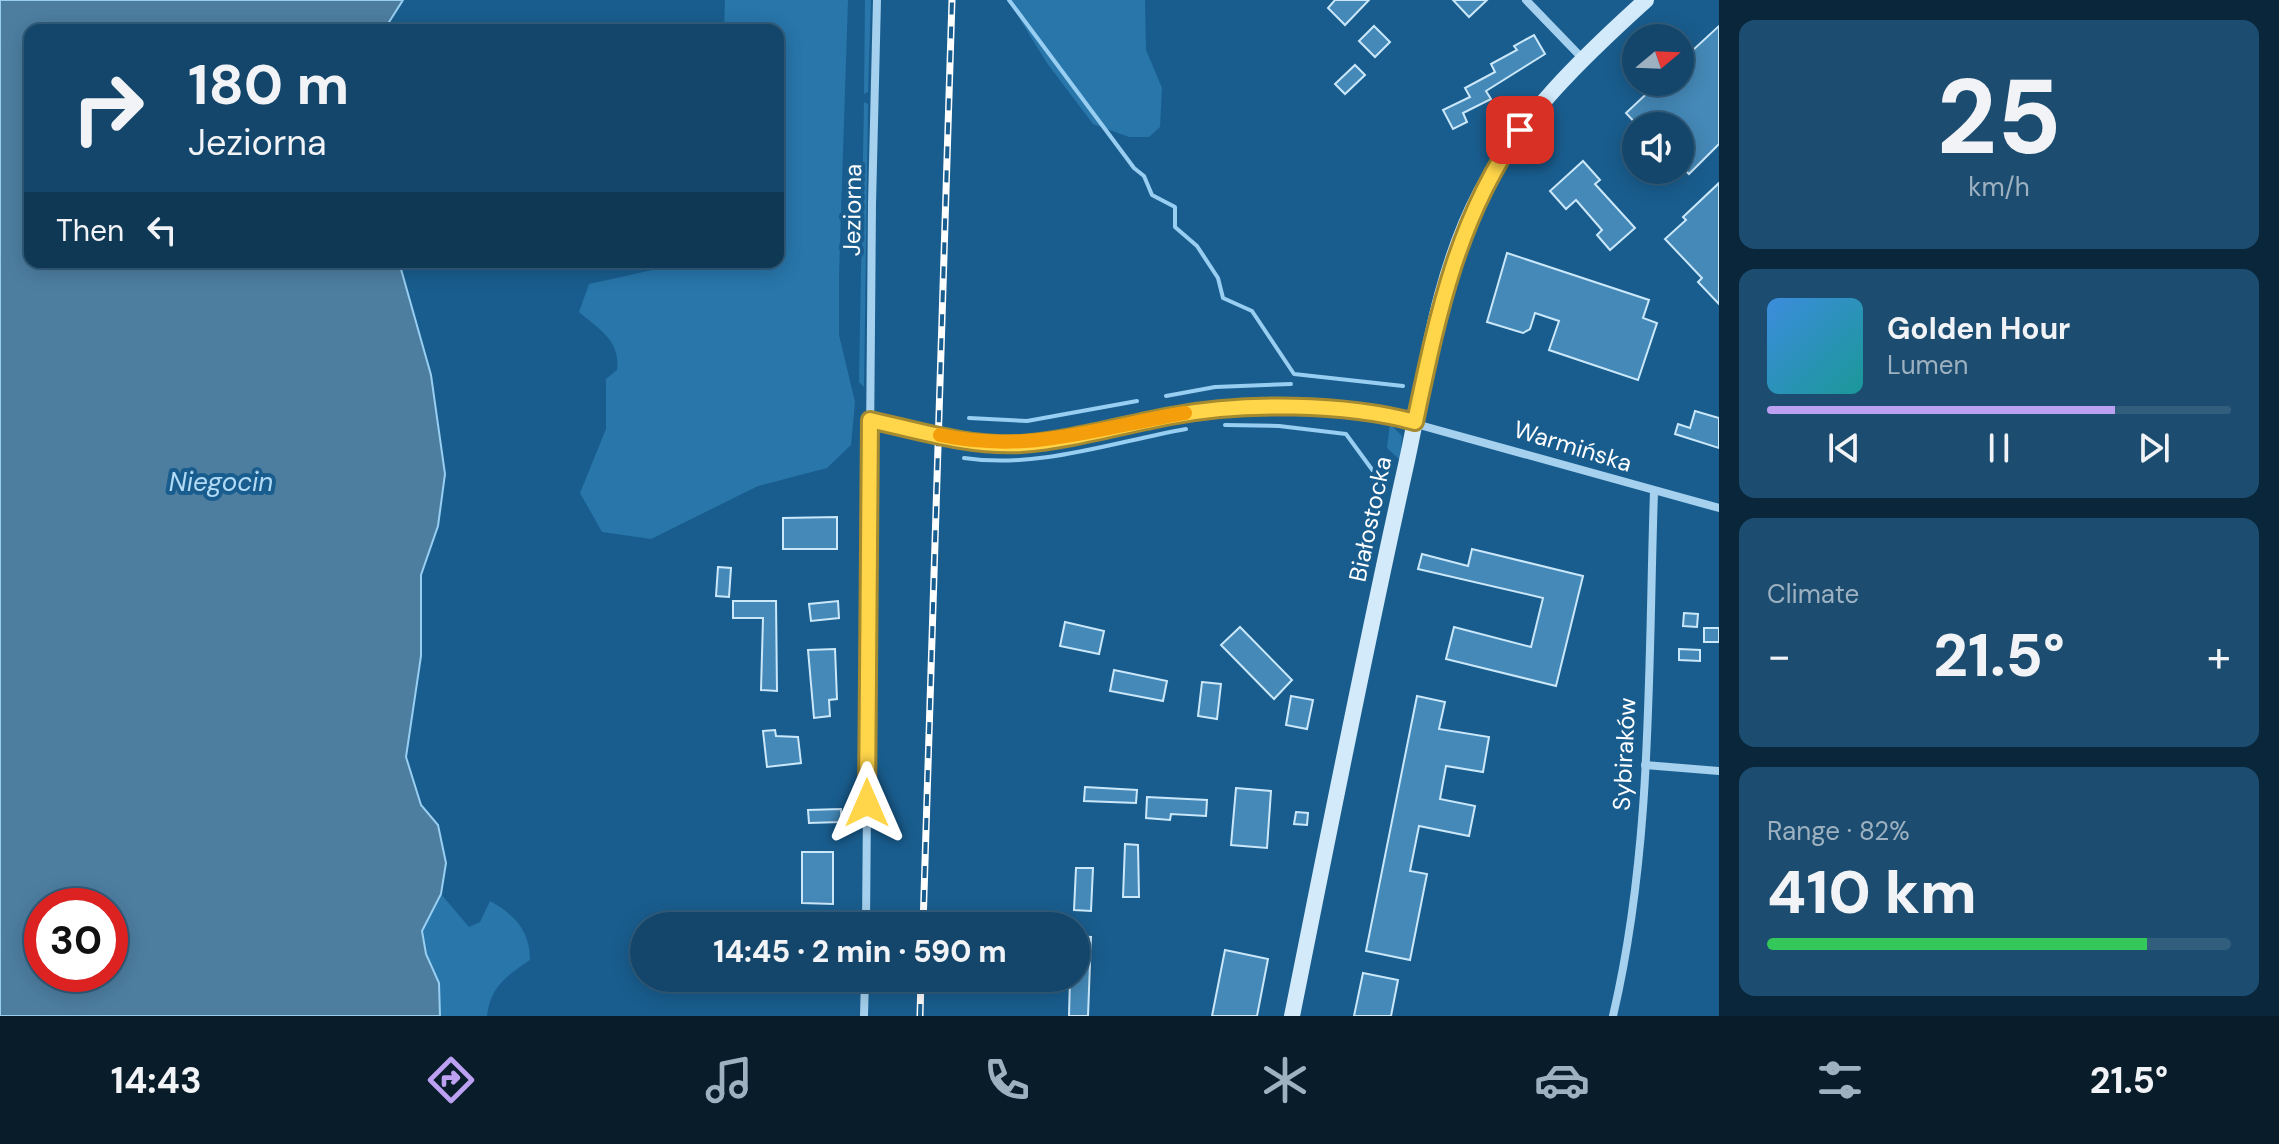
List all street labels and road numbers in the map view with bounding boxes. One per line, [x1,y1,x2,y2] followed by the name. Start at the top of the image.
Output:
[836,164,868,256] street label: Jeziorna
[1510,413,1636,479] street label: Warmińska
[1342,454,1398,584] street label: Białostocka
[1606,697,1642,811] street label: Sybiraków

